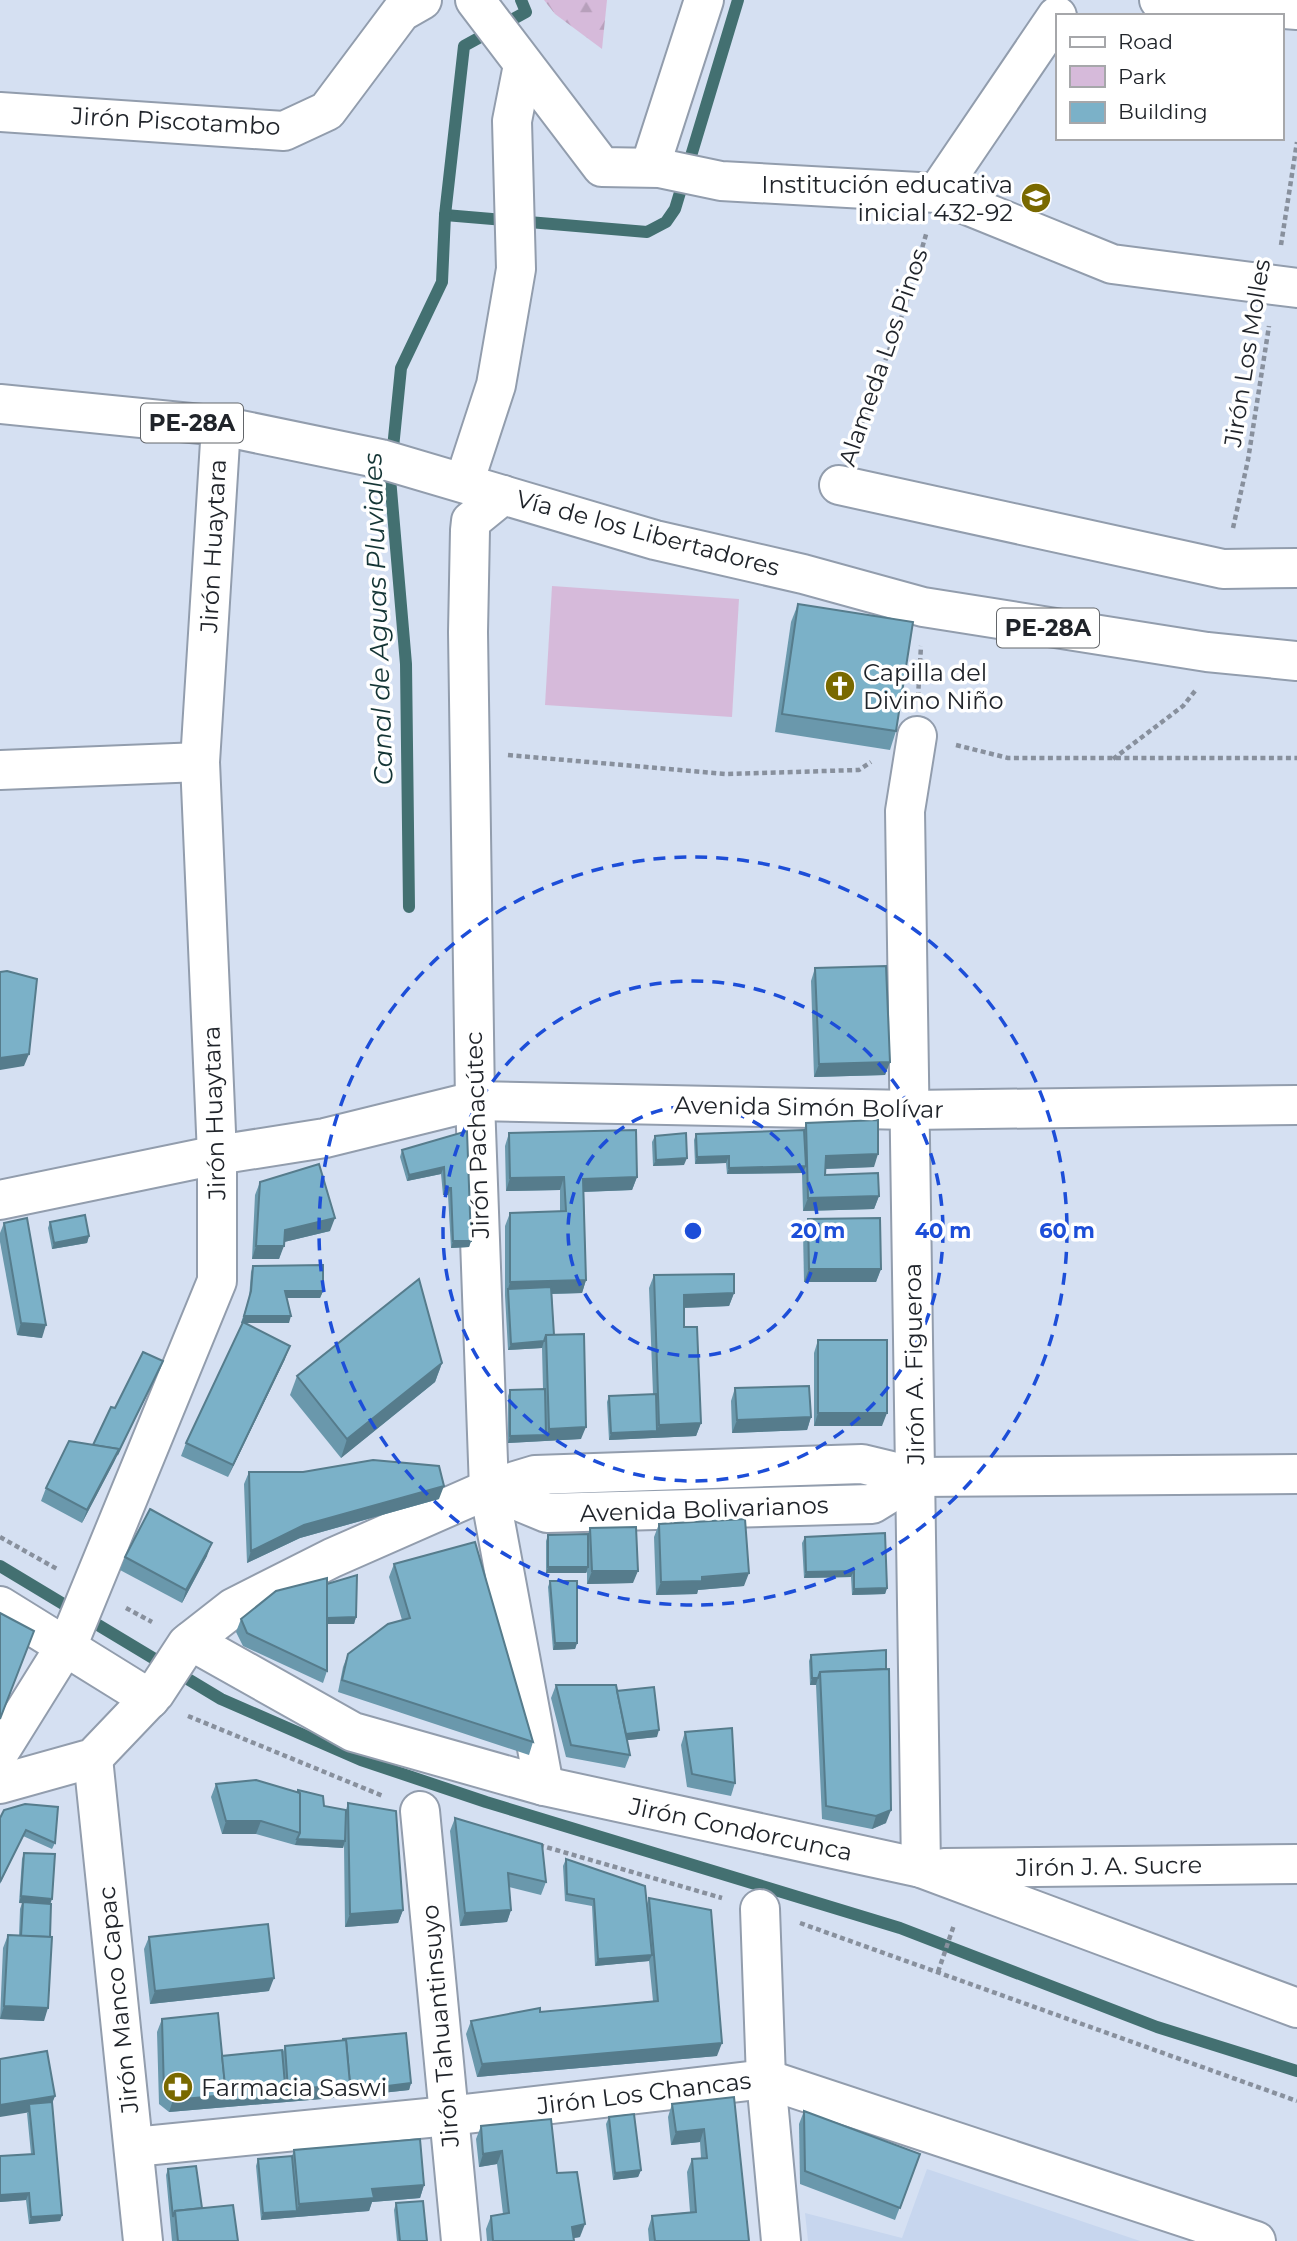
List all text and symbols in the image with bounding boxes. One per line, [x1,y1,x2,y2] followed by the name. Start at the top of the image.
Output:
[1056,14,1283,140] legend
[1118,29,1173,54] text: Road
[1118,64,1166,89] text: Park
[1118,99,1208,124] text: Building
[70,101,281,141] street label: Jirón Piscotambo
[761,170,1013,227] place label: Institución educativa inicial 432-92
[1019,181,1053,215] school or university icon: Institución educativa inicial 432-92
[832,244,934,470] street label: Alameda Los Pinos
[1218,257,1276,450] street label: Jirón Los Molles
[141,404,243,442] road number: PE-28A
[356,452,400,786] water label: Canal de Aguas Pluviales
[194,458,232,635] street label: Jirón Huaytara
[513,484,783,582] street label: Vía de los Libertadores
[997,608,1099,648] road number: PE-28A
[863,658,1004,715] place label: Capilla del Divino Niño
[823,669,857,703] church icon: Capilla del Divino Niño
[196,1026,232,1201] street label: Jirón Huaytara
[459,1031,495,1240] street label: Jirón Pachacútec
[674,1090,944,1124] street label: Avenida Simón Bolívar
[791,1218,845,1243] text: 20 m
[915,1218,971,1243] text: 40 m
[1039,1218,1095,1243] text: 60 m
[681,1219,705,1243] centre of rings
[898,1263,930,1466] street label: Jirón A. Figueroa
[579,1490,829,1528] street label: Avenida Bolivarianos
[626,1791,855,1867] street label: Jirón Condorcunca
[1015,1850,1202,1882] street label: Jirón J. A. Sucre
[92,1885,144,2116] street label: Jirón Manco Capac
[415,1904,465,2149] street label: Jirón Tahuantinsuyo
[534,2065,753,2121] street label: Jirón Los Chancas
[161,2070,195,2104] pharmacy icon: Farmacia Saswi
[201,2073,387,2102] place label: Farmacia Saswi

